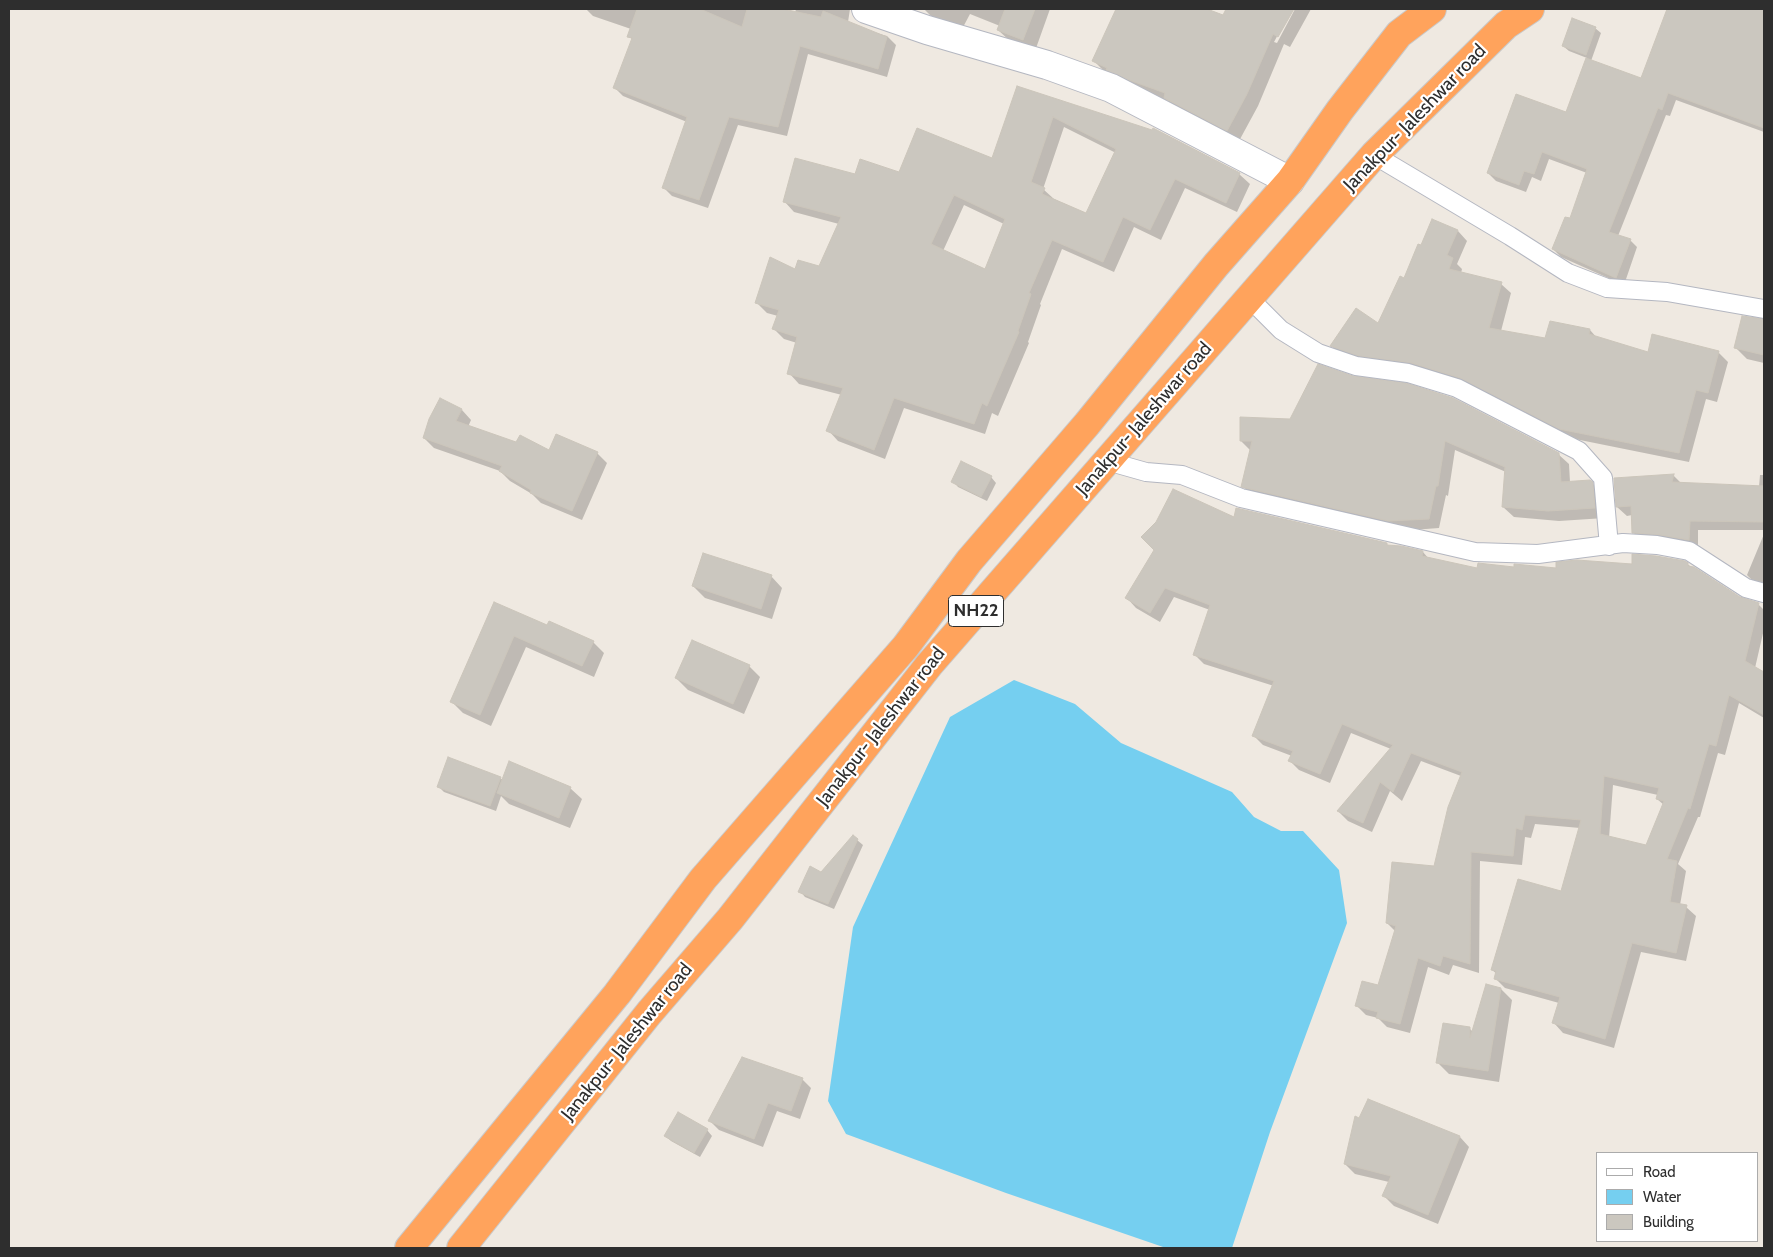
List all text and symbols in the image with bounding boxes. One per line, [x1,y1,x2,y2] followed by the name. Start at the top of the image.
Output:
[1339,40,1491,196] street label: Janakpur- Jaleshwar road
[1071,338,1217,500] street label: Janakpur- Jaleshwar road
[948,596,1004,626] road number: NH22
[812,643,950,811] street label: Janakpur- Jaleshwar road
[557,959,697,1125] street label: Janakpur- Jaleshwar road
[1596,1152,1758,1242] legend
[1643,1163,1676,1181] text: Road
[1643,1188,1681,1206] text: Water
[1643,1213,1694,1231] text: Building

